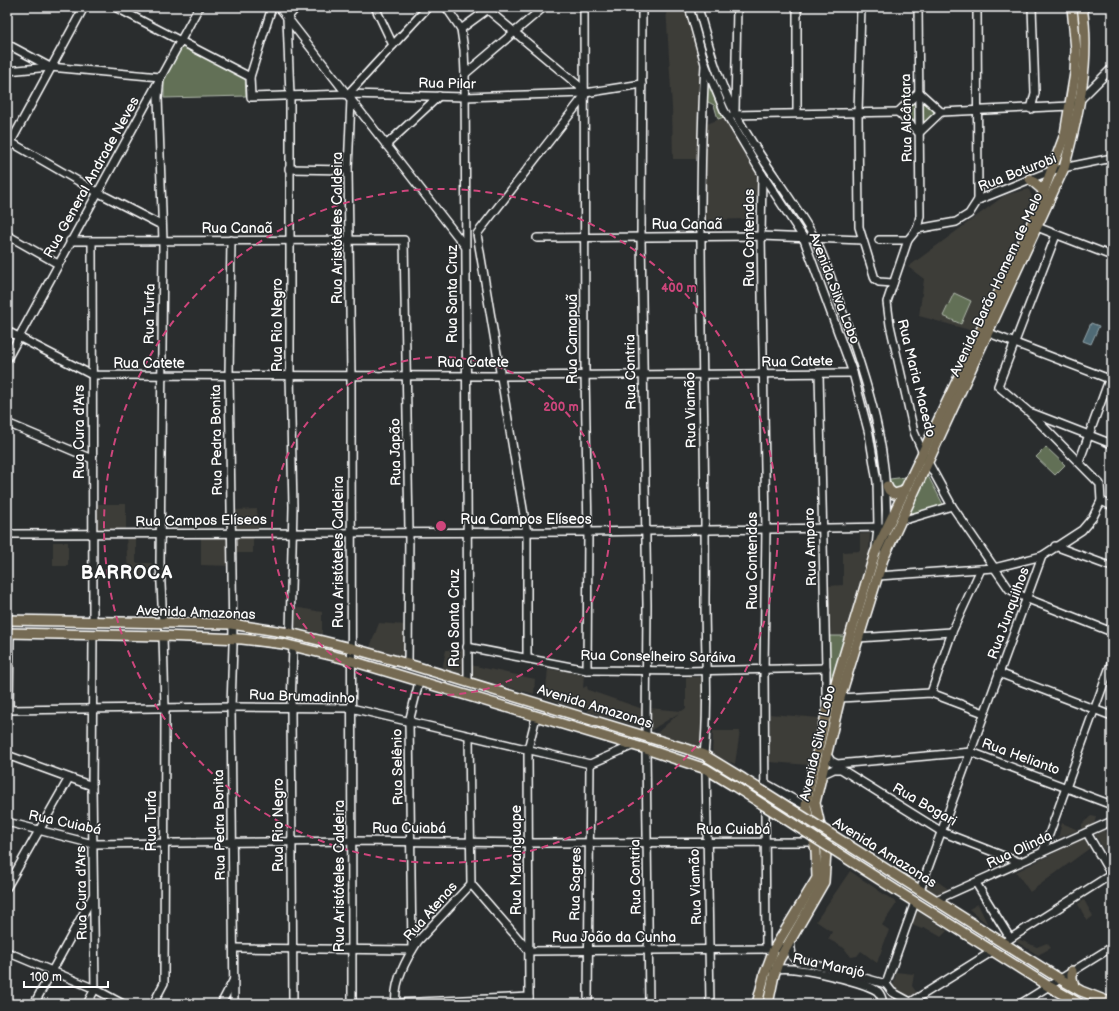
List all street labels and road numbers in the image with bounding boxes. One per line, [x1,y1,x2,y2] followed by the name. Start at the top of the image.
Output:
[897,73,916,163] street label: Rua Alcântara
[418,74,477,93] street label: Rua Pilar
[40,94,143,261] street label: Rua General Andrade Neves
[976,150,1059,195] street label: Rua Boturobi
[329,152,346,304] street label: Rua Aristóteles Caldeira
[741,189,758,287] street label: Rua Contendas
[946,190,1047,379] street label: Avenida Barão Homem de Melo
[651,216,723,233] street label: Rua Canaã
[201,220,273,237] street label: Rua Canaã
[805,230,864,346] street label: Avenida Silva Lobo
[444,244,461,343] street label: Rua Santa Cruz
[269,278,286,372] street label: Rua Rio Negro
[140,283,159,345] street label: Rua Turfa
[564,294,581,384] street label: Rua Camapuã
[894,317,939,439] street label: Rua Maria Macedo
[621,334,640,410] street label: Rua Contria
[761,352,833,371] street label: Rua Catete
[437,354,509,371] street label: Rua Catete
[113,355,185,372] street label: Rua Catete
[681,372,700,448] street label: Rua Viamão
[207,384,226,496] street label: Rua Pedra Bonita
[71,385,88,479] street label: Rua Cura d'Ars
[386,418,405,486] street label: Rua Japão
[330,476,347,628] street label: Rua Aristóteles Caldeira
[801,507,820,586] street label: Rua Amparo
[135,511,267,530] street label: Rua Campos Elíseos
[460,511,592,528] street label: Rua Campos Elíseos
[744,512,761,610] street label: Rua Contendas
[984,565,1033,662] street label: Rua Junquilhos
[446,568,463,667] street label: Rua Santa Cruz
[136,602,256,623] street label: Avenida Amazonas
[580,647,736,666] street label: Rua Conselheiro Saráiva
[535,681,654,732] street label: Avenida Amazonas
[796,684,839,803] street label: Avenida Silva Lobo
[249,686,355,707] street label: Rua Brumadinho
[388,729,407,805] street label: Rua Selênio
[979,734,1062,779] street label: Rua Helianto
[210,769,229,881] street label: Rua Pedra Bonita
[270,778,287,872] street label: Rua Rio Negro
[890,779,960,830] street label: Rua Bogari
[143,790,160,851] street label: Rua Turfa
[331,800,348,952] street label: Rua Aristóteles Caldeira
[508,805,525,915] street label: Rua Maranguape
[27,806,103,839] street label: Rua Cuiabá
[830,814,940,891] street label: Avenida Amazonas
[372,820,446,837] street label: Rua Cuiabá
[696,821,770,838] street label: Rua Cuiabá
[984,827,1055,872] street label: Rua Olinda
[626,839,645,915] street label: Rua Contria
[72,846,91,940] street label: Rua Cura d'Ars
[566,847,585,921] street label: Rua Sagres
[686,848,705,925] street label: Rua Viamão
[400,878,461,944] street label: Rua Atenas
[552,929,676,946] street label: Rua João da Cunha
[791,950,867,981] street label: Rua Marajó

